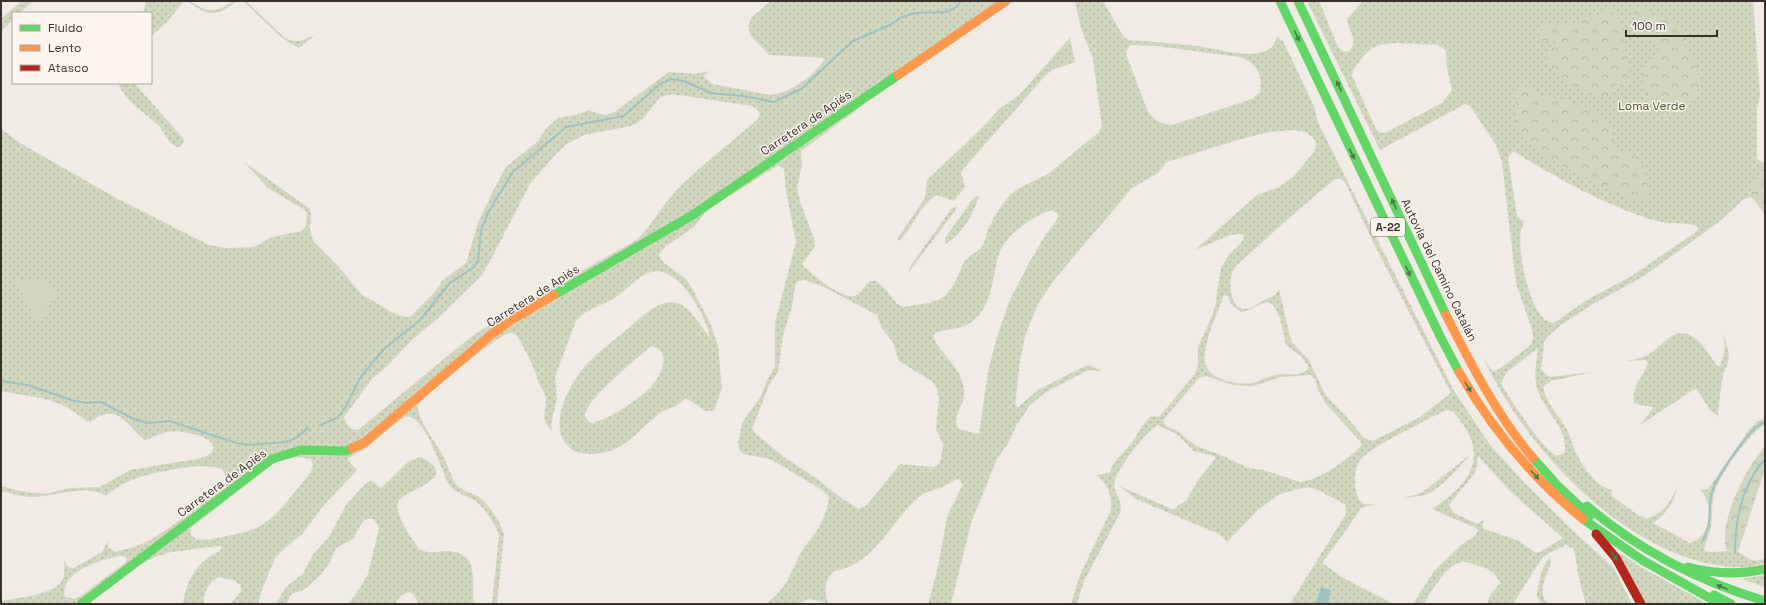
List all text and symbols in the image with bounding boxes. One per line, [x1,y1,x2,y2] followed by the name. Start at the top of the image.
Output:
[12,12,152,84] legend
[1626,12,1717,38] scale bar
[1632,18,1666,34] text: 100 m
[48,20,83,36] text: Fluido
[1294,31,1300,42] one-way arrow
[48,40,82,56] text: Lento
[48,60,89,76] text: Atasco
[1336,81,1342,92] one-way arrow
[757,87,855,159] street label: Carretera de Apiés
[1618,98,1686,114] park label: Loma Verde
[1349,148,1355,160] one-way arrow
[1397,196,1481,344] street label: Autovía del Camino Catalán
[1391,198,1397,210] one-way arrow
[1371,218,1405,236] road number: A-22
[484,261,582,331] street label: Carretera de Apiés
[1405,265,1412,277] one-way arrow
[1464,381,1471,393] one-way arrow
[174,445,270,521] street label: Carretera de Apiés
[1530,470,1540,480] one-way arrow
[1610,550,1618,561] one-way arrow
[1715,584,1727,590] one-way arrow

